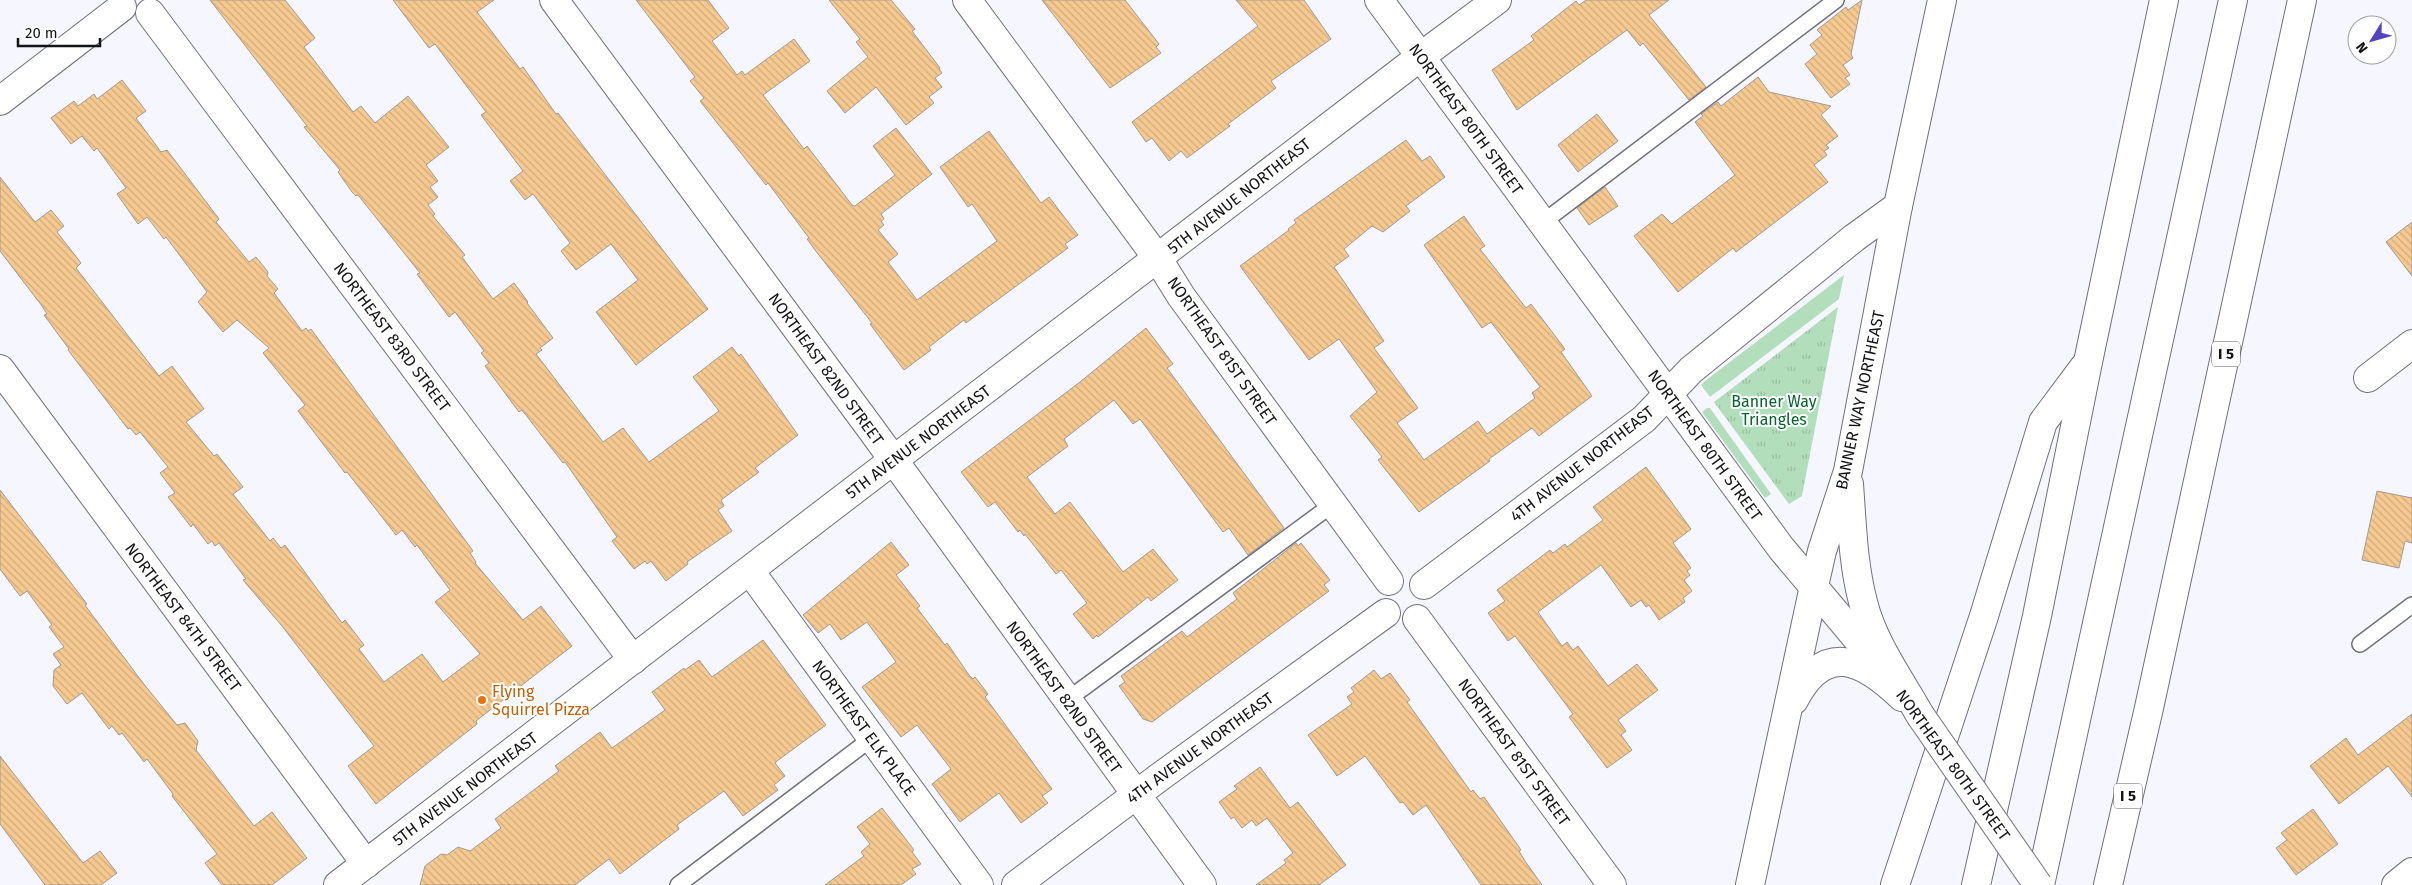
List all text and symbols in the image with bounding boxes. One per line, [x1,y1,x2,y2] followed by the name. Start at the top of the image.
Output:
[18,15,100,47] scale bar
[2347,15,2397,65] north arrow
[25,24,58,42] text: 20 m
[2352,39,2372,56] text: N
[1405,40,1527,199] street label: NORTHEAST 80TH STREET
[1164,134,1315,258] street label: 5TH AVENUE NORTHEAST
[330,259,455,416] street label: NORTHEAST 83RD STREET
[1163,273,1281,430] street label: NORTHEAST 81ST STREET
[765,289,888,449] street label: NORTHEAST 82ND STREET
[1832,308,1888,491] street label: BANNER WAY NORTHEAST
[2212,342,2240,366] road number: I 5
[1644,366,1766,525] street label: NORTHEAST 80TH STREET
[842,381,995,503] street label: 5TH AVENUE NORTHEAST
[1731,392,1817,429] park label: Banner Way Triangles
[1507,402,1658,526] street label: 4TH AVENUE NORTHEAST
[121,539,245,695] street label: NORTHEAST 84TH STREET
[1003,617,1126,777] street label: NORTHEAST 82ND STREET
[808,656,920,800] street label: NORTHEAST ELK PLACE
[1454,675,1574,830] street label: NORTHEAST 81ST STREET
[492,682,590,719] place label: Flying Squirrel Pizza
[1892,686,2014,845] street label: NORTHEAST 80TH STREET
[1123,688,1278,808] street label: 4TH AVENUE NORTHEAST
[476,694,488,706] marker: Flying Squirrel Pizza
[389,728,542,850] street label: 5TH AVENUE NORTHEAST
[2114,784,2142,808] road number: I 5

